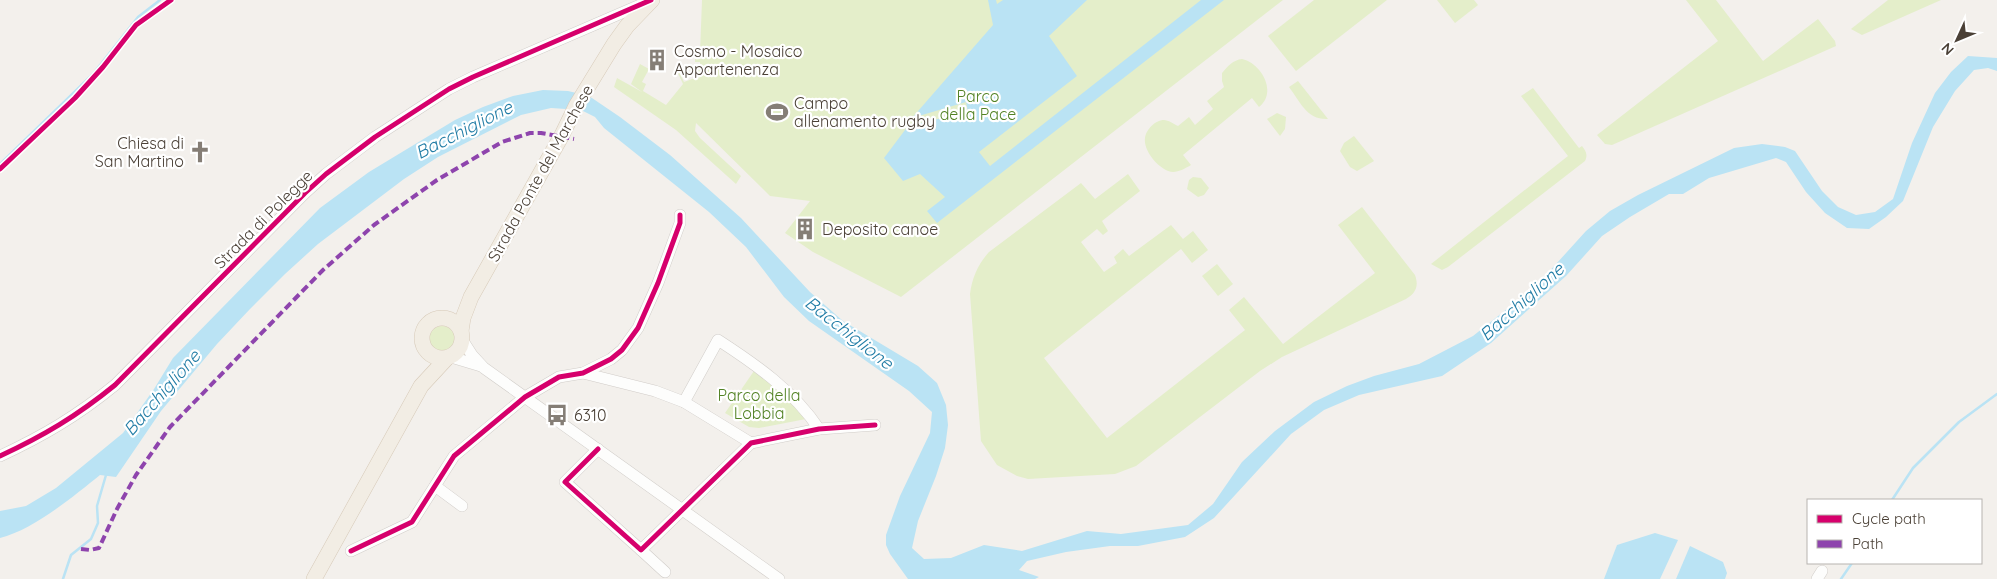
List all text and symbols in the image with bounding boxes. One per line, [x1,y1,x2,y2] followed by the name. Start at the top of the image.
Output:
[1932,15,1982,65] north arrow
[1938,39,1958,59] text: N
[674,41,802,79] place label: Cosmo - Mosaico Appartenenza
[644,47,670,73] building icon: Cosmo - Mosaico Appartenenza
[483,81,597,265] street label: Strada Ponte del Marchese
[940,86,1016,124] park label: Parco della Pace
[794,93,935,131] place label: Campo allenamento rugby
[411,95,517,164] water label: Bacchiglione
[764,99,790,125] sports icon: Campo allenamento rugby
[95,133,184,171] place label: Chiesa di San Martino
[187,139,213,165] church icon: Chiesa di San Martino
[209,165,317,273] street label: Strada di Polegge
[792,216,818,242] building icon: Deposito canoe
[822,219,938,239] place label: Deposito canoe
[1475,257,1569,346] water label: Bacchiglione
[800,291,899,375] water label: Bacchiglione
[118,344,206,440] water label: Bacchiglione
[717,385,801,423] park label: Parco della Lobbia
[544,402,570,428] bus stop icon: 6310
[574,405,606,425] place label: 6310
[1807,499,1982,564] legend
[1852,509,1926,528] text: Cycle path
[1852,534,1884,553] text: Path

